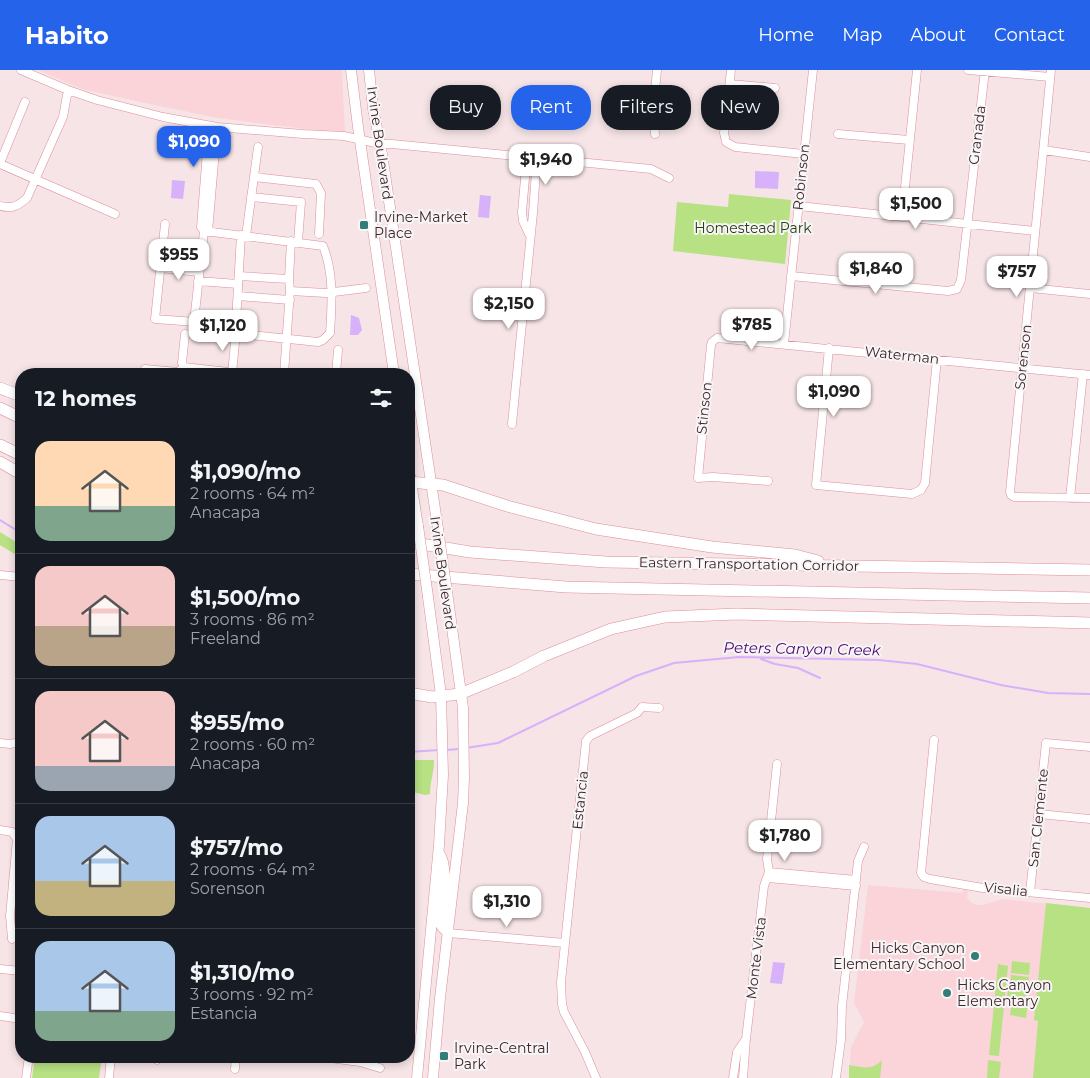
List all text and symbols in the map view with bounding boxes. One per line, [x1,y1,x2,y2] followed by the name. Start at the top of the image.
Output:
[25,21,109,50] text: Habito
[758,24,814,46] text: Home
[842,24,882,46] text: Map
[910,24,966,46] text: About
[994,24,1065,46] text: Contact
[363,85,397,201] street label: Irvine Boulevard
[430,85,501,130] chip: Buy
[511,85,591,130] chip: Rent
[601,85,691,130] chip: Filters
[701,85,779,130] chip: New
[964,104,990,166] street label: Granada
[153,126,235,168] pin: $1,090
[168,132,220,151] text: $1,090
[789,143,813,211] street label: Robinson
[505,144,587,186] pin: $1,940
[520,150,572,169] text: $1,940
[875,188,957,230] pin: $1,500
[890,194,942,213] text: $1,500
[374,208,468,242] place label: Irvine-Market Place
[358,219,370,231] marker: Irvine-Market Place
[694,219,812,237] park label: Homestead Park
[149,238,209,281] pin: $955
[159,245,199,264] text: $955
[835,252,917,295] pin: $1,840
[987,256,1047,298] pin: $757
[849,259,903,278] text: $1,840
[998,262,1036,281] text: $757
[468,288,550,330] pin: $2,150
[484,294,534,313] text: $2,150
[722,308,782,351] pin: $785
[182,310,264,352] pin: $1,120
[732,315,772,334] text: $785
[200,316,246,335] text: $1,120
[1011,323,1035,391] street label: Sorenson
[864,342,940,368] street label: Waterman
[793,376,875,418] pin: $1,090
[692,381,716,435] street label: Stinson
[808,382,860,401] text: $1,090
[367,384,395,412] icon: filters
[35,386,136,411] text: 12 homes
[190,459,301,484] text: $1,090/mo
[75,461,135,521] icon: home
[190,484,315,503] text: 2 rooms · 64 m²
[190,503,260,522] text: Anacapa
[426,515,460,631] street label: Irvine Boulevard
[639,553,860,575] street label: Eastern Transportation Corridor
[190,585,300,610] text: $1,500/mo
[75,586,135,646] icon: home
[190,610,315,629] text: 3 rooms · 86 m²
[190,629,261,648] text: Freeland
[723,638,882,659] water label: Peters Canyon Creek
[190,710,284,735] text: $955/mo
[75,711,135,771] icon: home
[190,735,315,754] text: 2 rooms · 60 m²
[190,754,260,773] text: Anacapa
[1024,768,1052,868] street label: San Clemente
[568,770,592,830] street label: Estancia
[744,820,826,862] pin: $1,780
[759,826,811,845] text: $1,780
[190,835,283,860] text: $757/mo
[75,836,135,896] icon: home
[190,860,315,879] text: 2 rooms · 64 m²
[983,878,1029,900] street label: Visalia
[190,879,265,898] text: Sorenson
[466,886,548,928] pin: $1,310
[483,892,531,911] text: $1,310
[742,916,770,1000] street label: Monte Vista
[833,939,965,973] place label: Hicks Canyon Elementary School
[969,950,981,962] marker: Hicks Canyon Elementary School
[190,960,294,985] text: $1,310/mo
[75,961,135,1021] icon: home
[957,976,1051,1010] place label: Hicks Canyon Elementary
[190,985,314,1004] text: 3 rooms · 92 m²
[941,987,953,999] marker: Hicks Canyon Elementary
[190,1004,257,1023] text: Estancia
[454,1039,549,1073] place label: Irvine-Central Park
[438,1050,450,1062] marker: Irvine-Central Park

